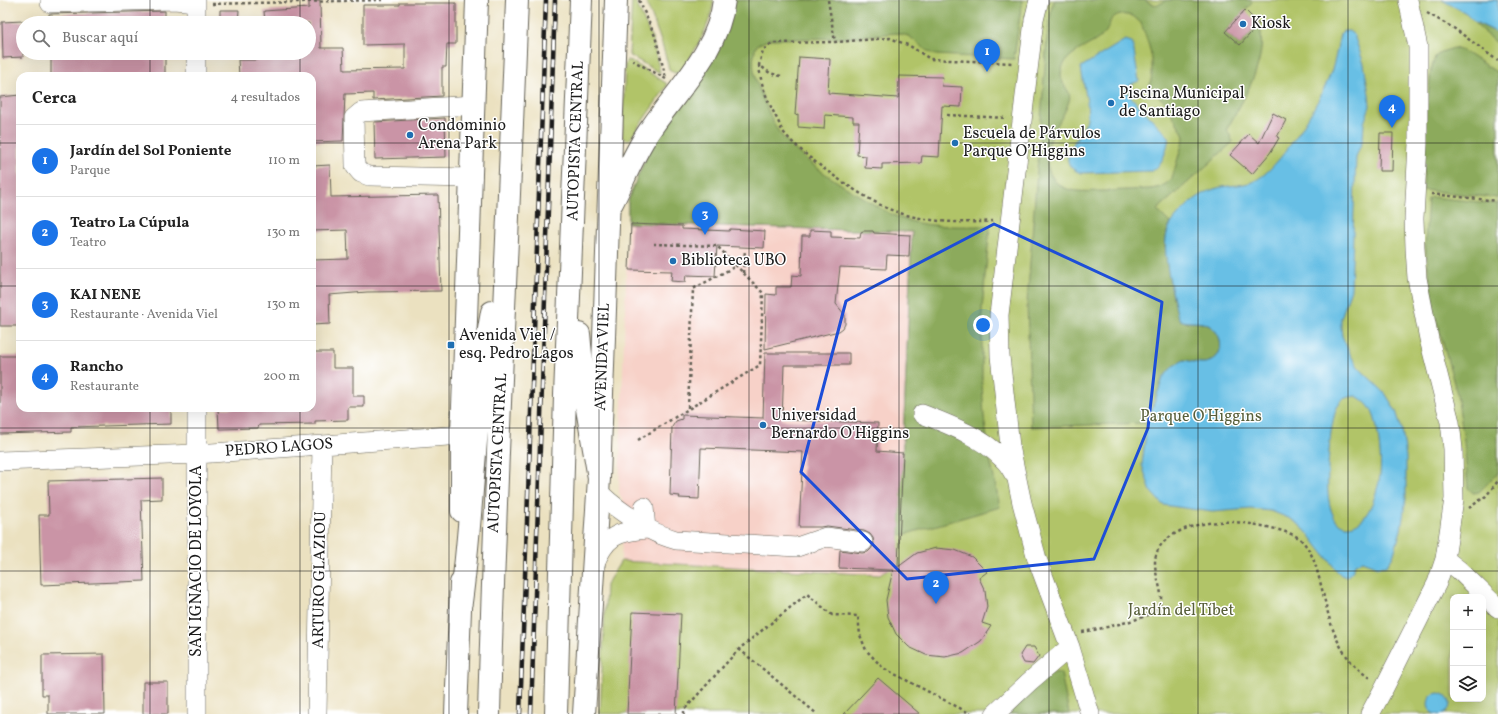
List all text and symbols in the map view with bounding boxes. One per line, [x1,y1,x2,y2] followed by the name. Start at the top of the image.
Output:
[1251,13,1291,35] place label: Kiosk
[16,16,316,60] search box
[1238,19,1248,29] marker: Kiosk
[30,27,52,49] icon: search
[62,28,138,49] text: Buscar aquí
[974,39,1000,72] pin: 1
[562,61,590,221] street label: AUTOPISTA CENTRAL
[1119,83,1245,123] place label: Piscina Municipal de Santiago
[32,87,77,110] text: Cerca
[230,89,300,107] text: 4 resultados
[1379,95,1405,128] pin: 4
[1106,98,1116,108] marker: Piscina Municipal de Santiago
[418,115,506,155] place label: Condominio Arena Park
[963,123,1101,163] place label: Escuela de Párvulos Parque O’Higgins
[405,130,415,140] marker: Condominio Arena Park
[950,138,960,148] marker: Escuela de Párvulos Parque O’Higgins
[70,141,231,162] text: Jardín del Sol Poniente
[42,152,48,170] text: 1
[268,152,300,170] text: 110 m
[70,162,110,180] text: Parque
[692,202,718,235] pin: 3
[70,213,189,234] text: Teatro La Cúpula
[42,224,48,242] text: 2
[267,224,300,242] text: 130 m
[70,234,106,252] text: Teatro
[681,250,787,272] place label: Biblioteca UBO
[668,256,678,266] marker: Biblioteca UBO
[70,285,141,306] text: KAI NENE
[42,296,48,314] text: 3
[267,296,300,314] text: 130 m
[590,303,616,411] street label: AVENIDA VIEL
[70,306,218,324] text: Restaurante · Avenida Viel
[973,315,993,335] your location
[459,325,574,365] place label: Avenida Viel / esq. Pedro Lagos
[446,340,456,350] marker: Avenida Viel / esq. Pedro Lagos
[70,357,123,378] text: Rancho
[41,368,49,386] text: 4
[263,368,300,386] text: 200 m
[483,372,513,534] street label: AUTOPISTA CENTRAL
[70,378,139,396] text: Restaurante
[771,405,909,445] place label: Universidad Bernardo O'Higgins
[1140,406,1262,428] park label: Parque O'Higgins
[758,420,768,430] marker: Universidad Bernardo O'Higgins
[224,433,334,463] street label: PEDRO LAGOS
[186,465,208,657] street label: SAN IGNACIO DE LOYOLA
[308,511,332,649] street label: ARTURO GLAZIOU
[923,571,949,604] pin: 2
[1450,594,1486,702] map controls
[1450,594,1486,630] button: +
[1128,600,1234,622] park label: Jardín del Tíbet
[1450,630,1486,666] button: −
[1450,666,1486,702] button: layers

